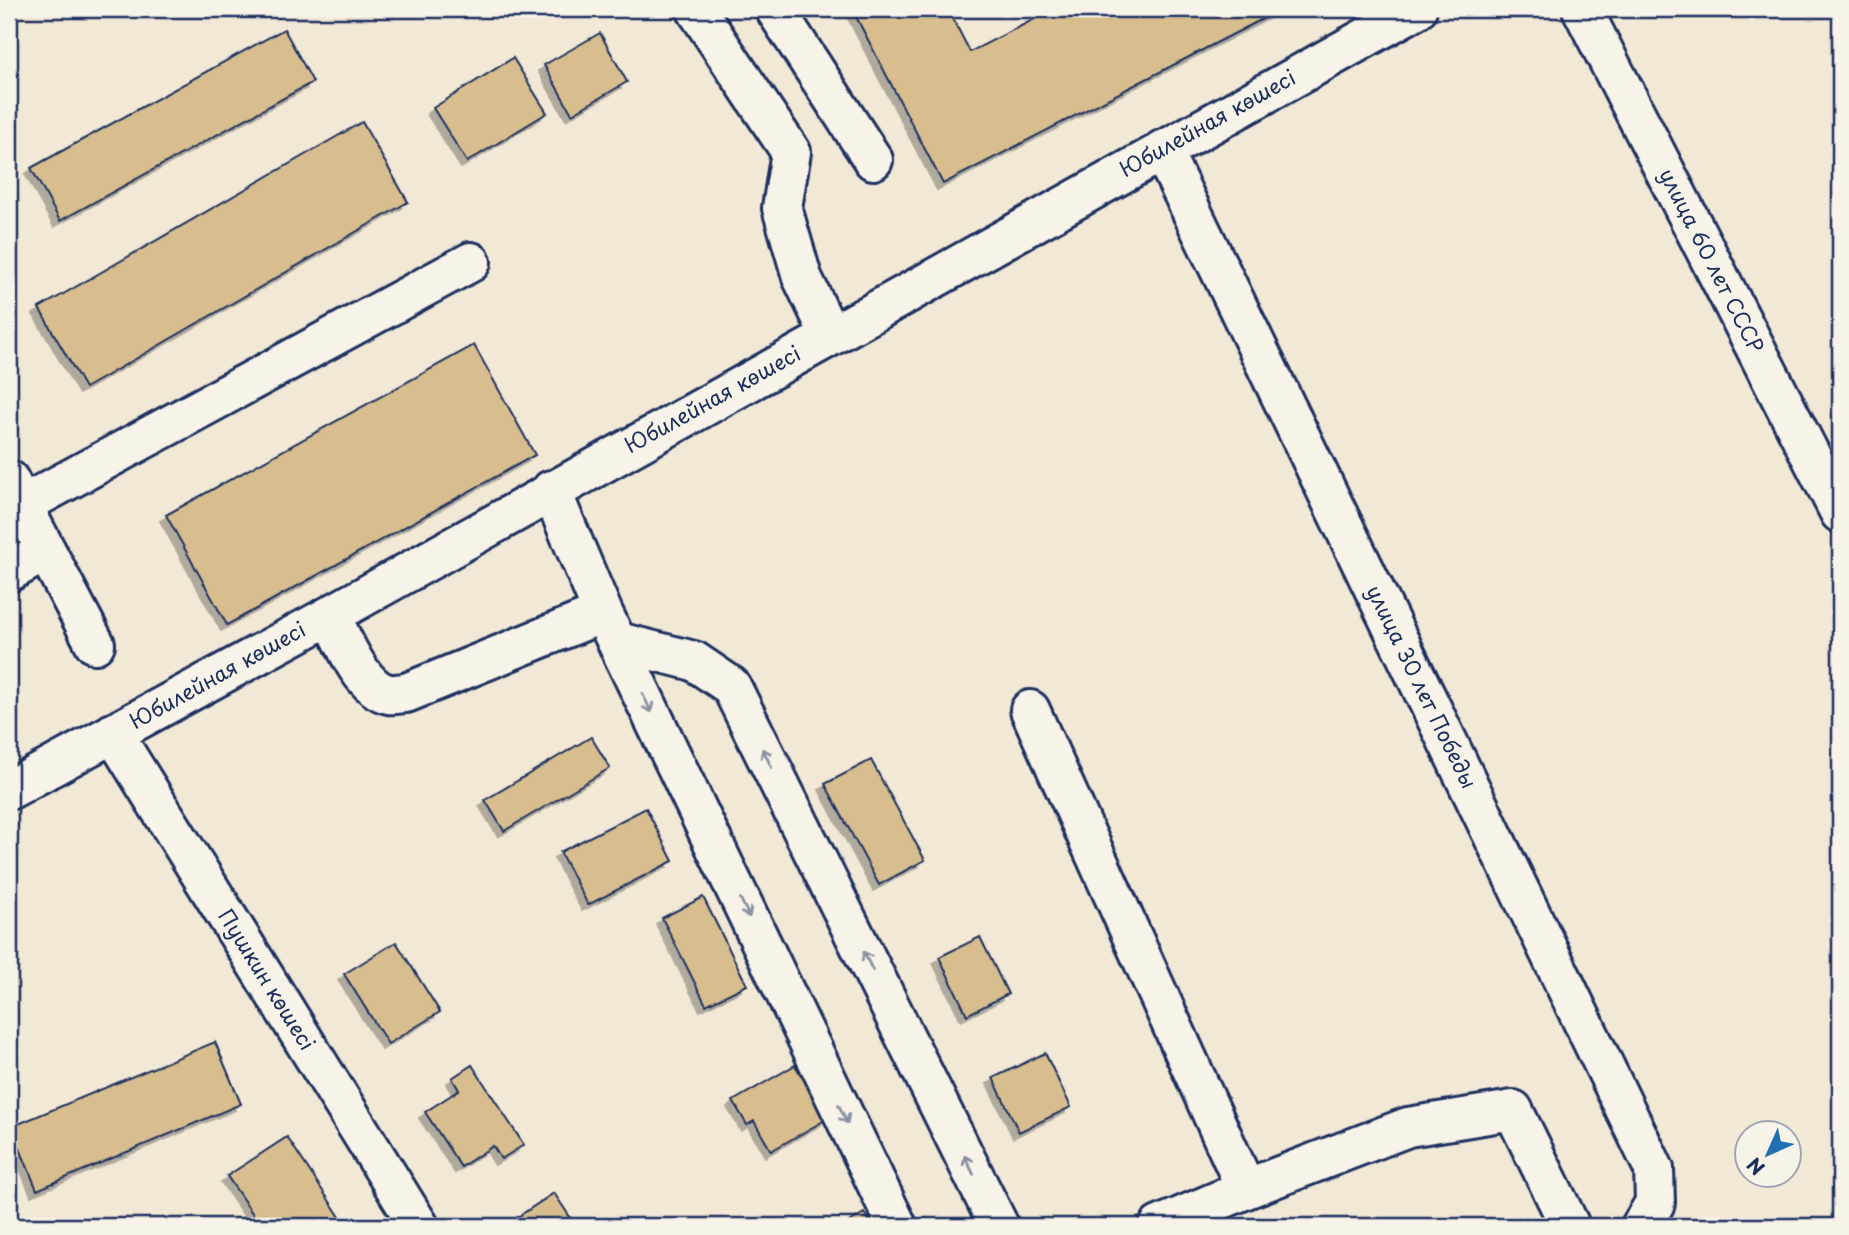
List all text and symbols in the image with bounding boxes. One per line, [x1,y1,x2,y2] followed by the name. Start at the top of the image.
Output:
[1113,61,1301,184] street label: Юбилейная көшесі
[1652,162,1773,358] street label: улица 60 лет СССР
[618,337,806,460] street label: Юбилейная көшесі
[1360,579,1486,793] street label: улица 30 лет Победы
[123,613,311,736] street label: Юбилейная көшесі
[641,692,654,713] one-way arrow
[759,748,773,768] one-way arrow
[739,897,752,918] one-way arrow
[211,902,324,1056] street label: Пушкин көшесі
[861,951,874,972] one-way arrow
[837,1103,851,1124] one-way arrow
[1734,1120,1804,1190] north arrow
[1740,1152,1770,1182] text: N
[962,1155,975,1176] one-way arrow

